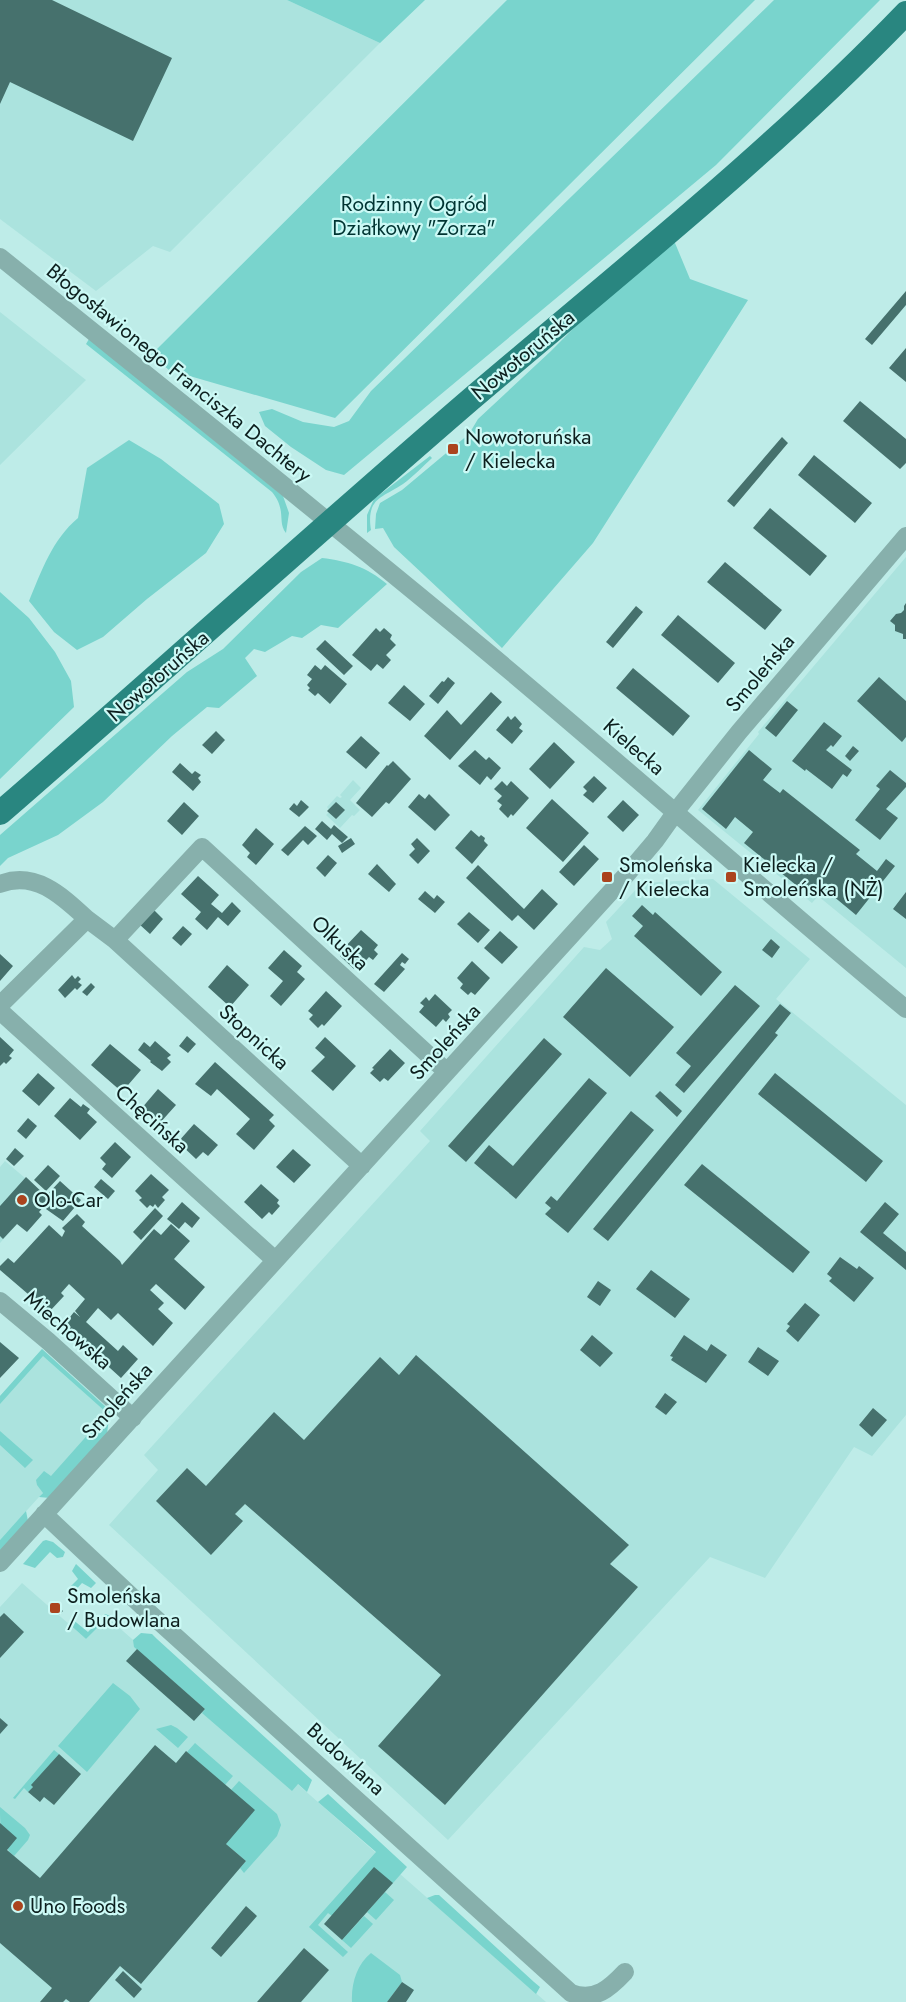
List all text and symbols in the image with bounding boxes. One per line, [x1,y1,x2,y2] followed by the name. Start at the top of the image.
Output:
[332,189,496,243] park label: Rodzinny Ogród Działkowy "Zorza"
[40,256,319,490] street label: Błogosławionego Franciszka Dachtery
[465,303,581,407] street label: Nowotoruńska
[465,422,591,476] place label: Nowotoruńska / Kielecka
[446,442,460,456] marker: Nowotoruńska / Kielecka
[100,623,216,729] street label: Nowotoruńska
[718,627,802,719] street label: Smoleńska
[597,712,671,782] street label: Kielecka
[619,850,713,904] place label: Smoleńska / Kielecka
[743,850,884,904] place label: Kielecka / Smoleńska (NŻ)
[600,870,614,884] marker: Smoleńska / Kielecka
[724,870,738,884] marker: Kielecka / Smoleńska (NŻ)
[304,908,376,978] street label: Olkuska
[212,997,296,1077] street label: Stopnicka
[402,997,488,1087] street label: Smoleńska
[108,1078,196,1160] street label: Chęcińska
[34,1185,104,1215] place label: Olo-Car
[15,1193,29,1207] marker: Olo-Car
[18,1283,118,1377] street label: Miechowska
[74,1356,160,1446] street label: Smoleńska
[67,1581,180,1635] place label: Smoleńska / Budowlana
[48,1601,62,1615] marker: Smoleńska / Budowlana
[300,1716,392,1802] street label: Budowlana
[30,1891,125,1921] place label: Uno Foods
[11,1899,25,1913] marker: Uno Foods

